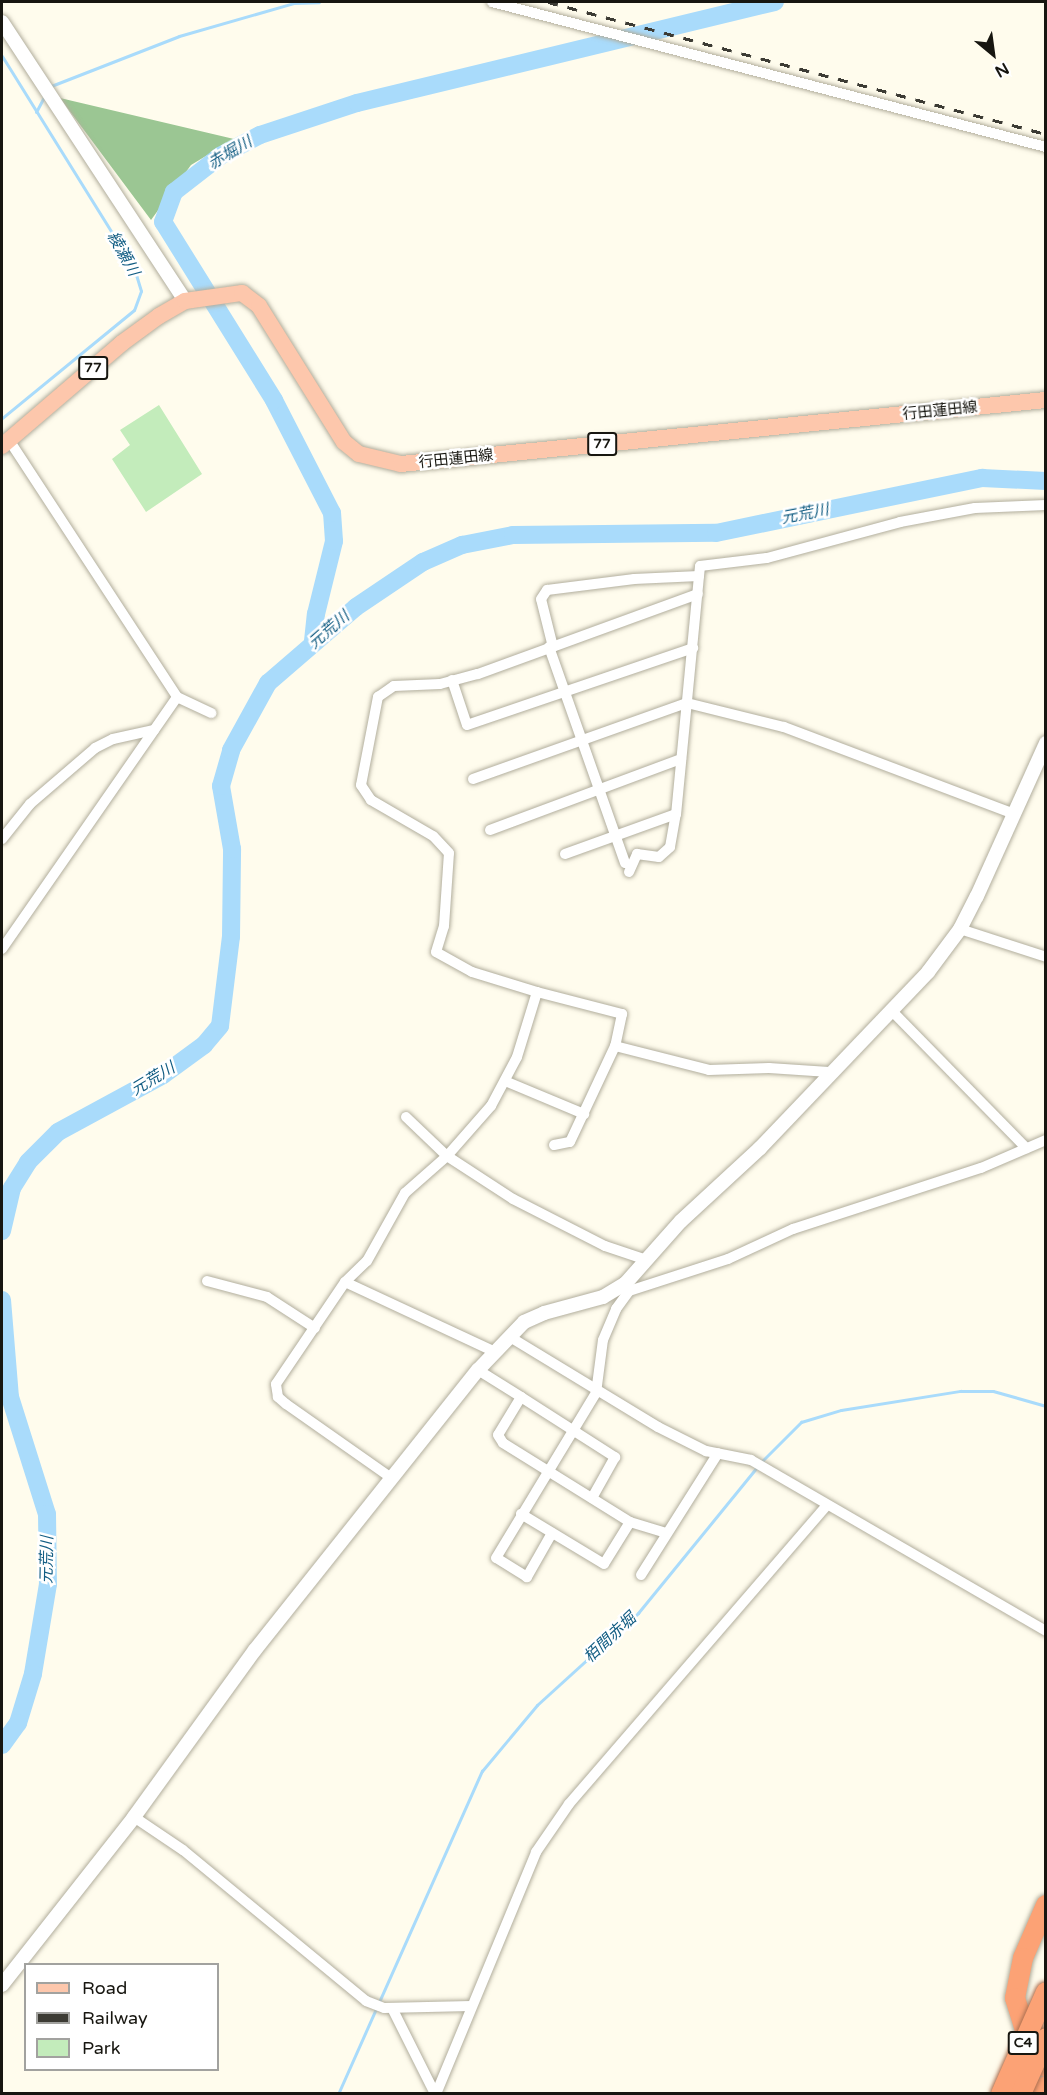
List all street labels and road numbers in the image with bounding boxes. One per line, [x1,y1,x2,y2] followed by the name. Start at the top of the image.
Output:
[78,357,108,379] road number: 77
[902,398,978,424] street label: 行田蓮田線
[587,433,617,455] road number: 77
[418,446,494,472] street label: 行田蓮田線
[1006,2032,1040,2054] road number: C4

